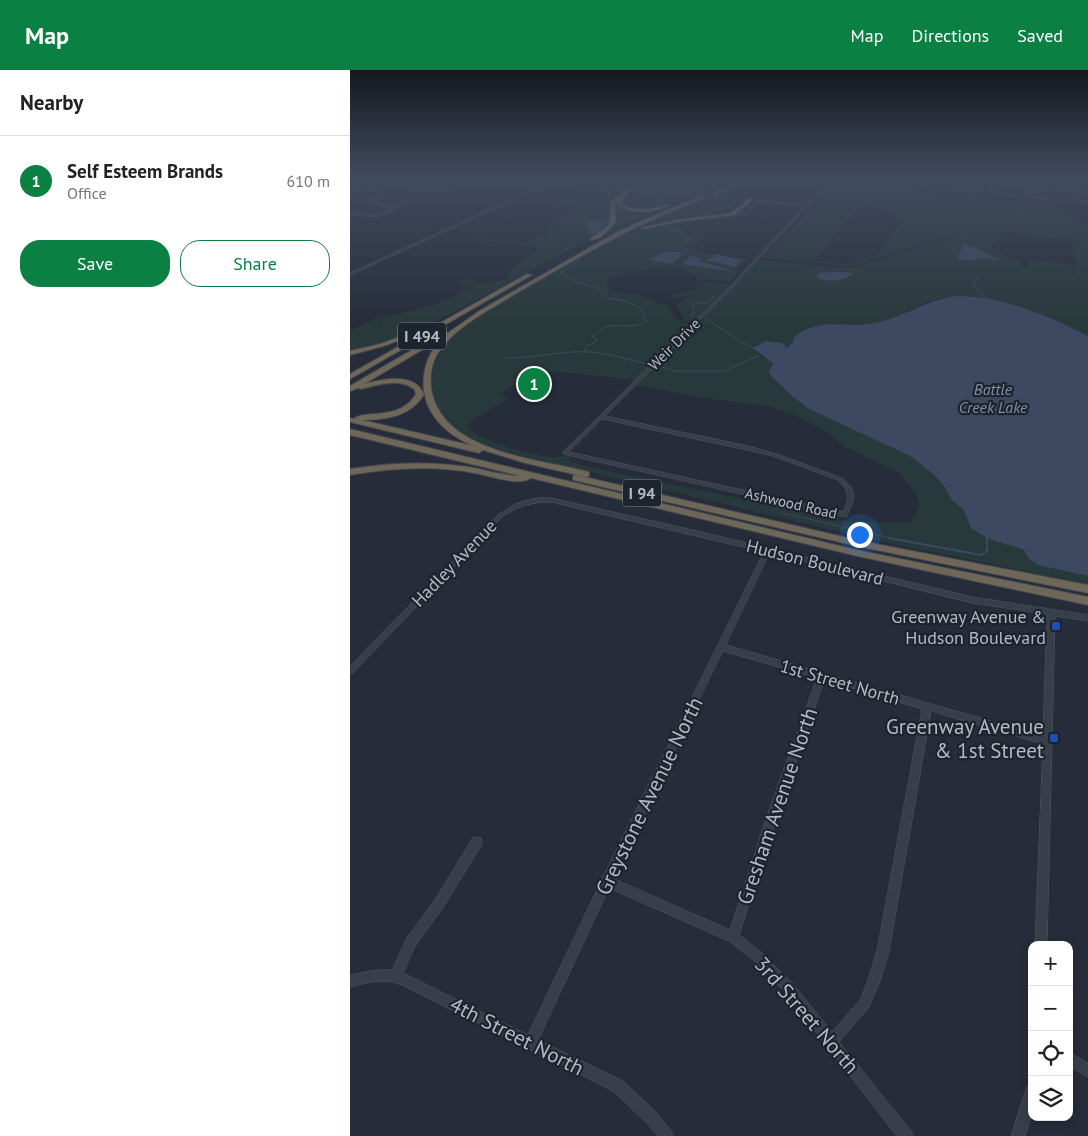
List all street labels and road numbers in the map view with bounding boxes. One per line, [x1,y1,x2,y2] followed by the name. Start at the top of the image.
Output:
[644,314,704,374] street label: Weir Drive
[398,322,446,350] road number: I 494
[623,479,661,506] road number: I 94
[743,483,839,523] street label: Ashwood Road
[407,514,501,612] street label: Hadley Avenue
[744,534,886,590] street label: Hudson Boulevard
[777,654,903,710] street label: 1st Street North
[589,693,709,899] street label: Greystone Avenue North
[731,704,823,908] street label: Gresham Avenue North
[749,951,865,1079] street label: 3rd Street North
[446,991,588,1081] street label: 4th Street North

